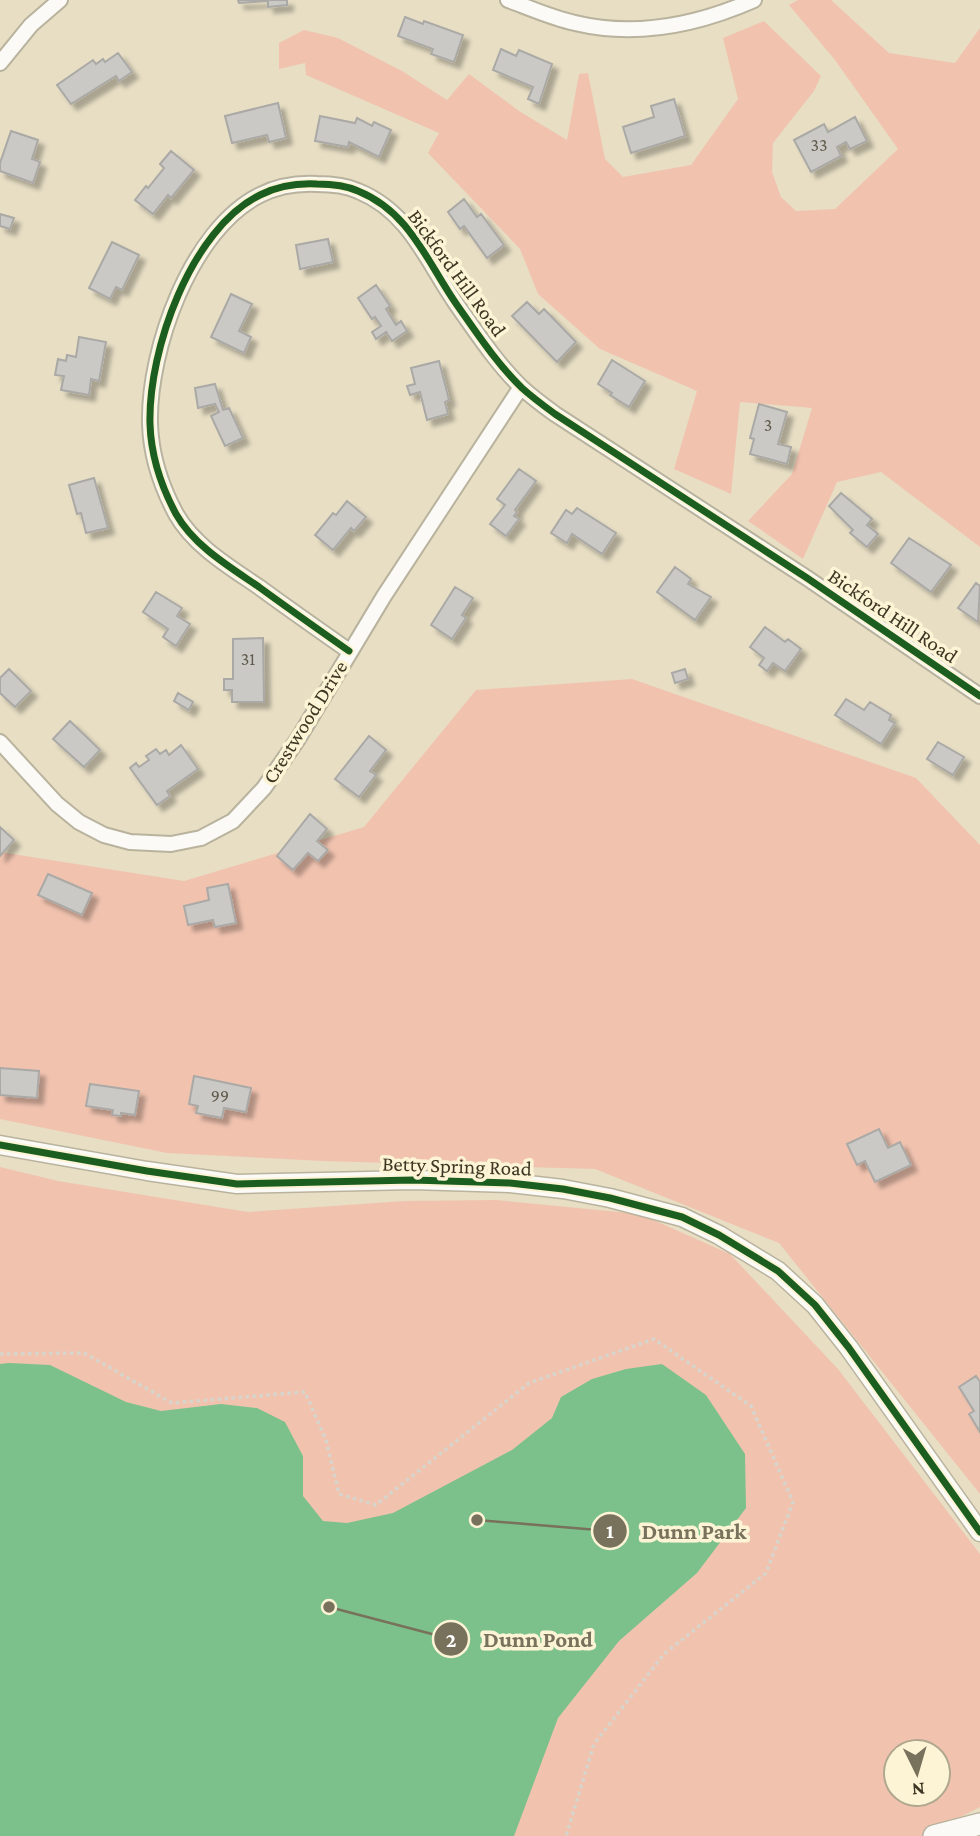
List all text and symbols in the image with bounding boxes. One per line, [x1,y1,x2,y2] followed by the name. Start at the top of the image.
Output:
[811,135,828,155] house number: 33
[403,205,511,341] street label: Bickford Hill Road
[764,415,772,435] house number: 3
[824,564,962,668] street label: Bickford Hill Road
[241,649,255,669] house number: 31
[258,656,352,788] street label: Crestwood Drive
[211,1086,229,1106] house number: 99
[382,1151,532,1181] street label: Betty Spring Road
[592,1509,760,1553] callout: Dunn Park
[642,1518,747,1544] text: Dunn Park
[606,1519,614,1543] text: 1
[434,1617,607,1661] callout: Dunn Pond
[483,1626,593,1652] text: Dunn Pond
[446,1628,457,1652] text: 2
[882,1738,952,1808] north arrow
[911,1778,926,1800] text: N

